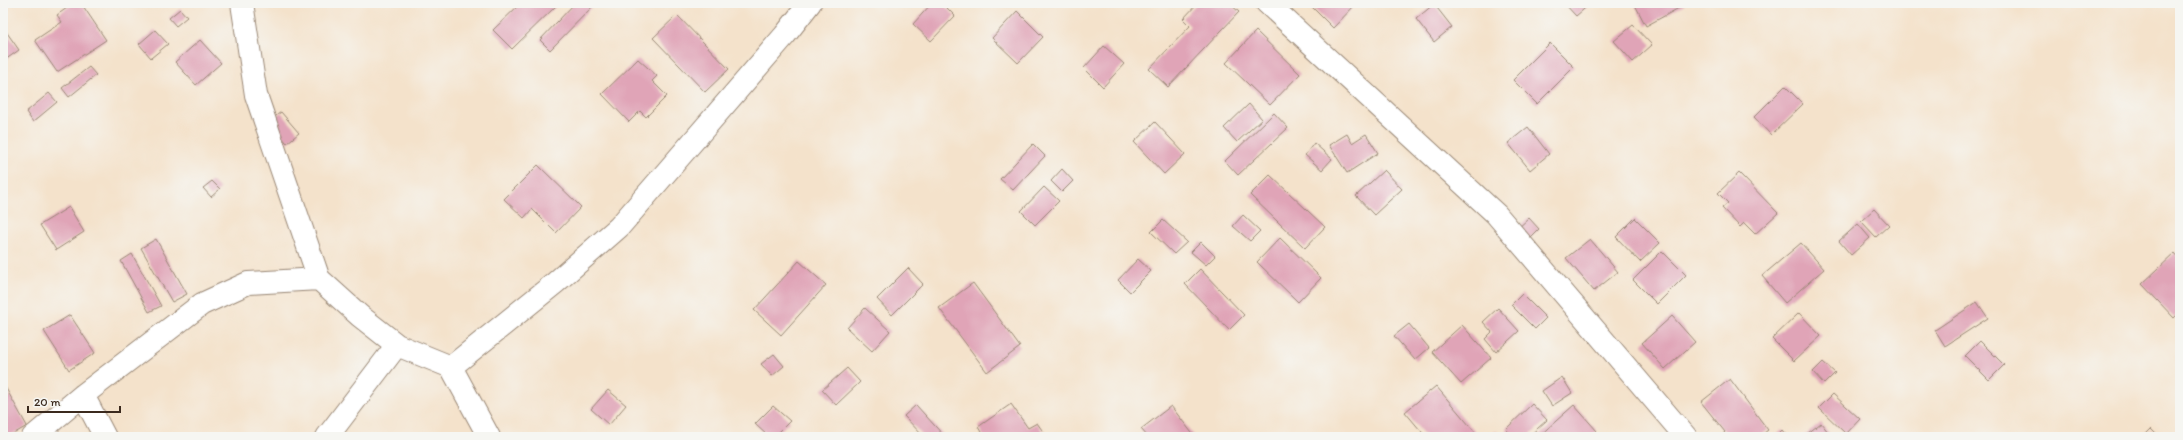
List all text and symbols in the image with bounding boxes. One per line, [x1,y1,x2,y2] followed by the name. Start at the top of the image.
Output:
[28,388,120,414] scale bar
[34,395,61,409] text: 20 m

